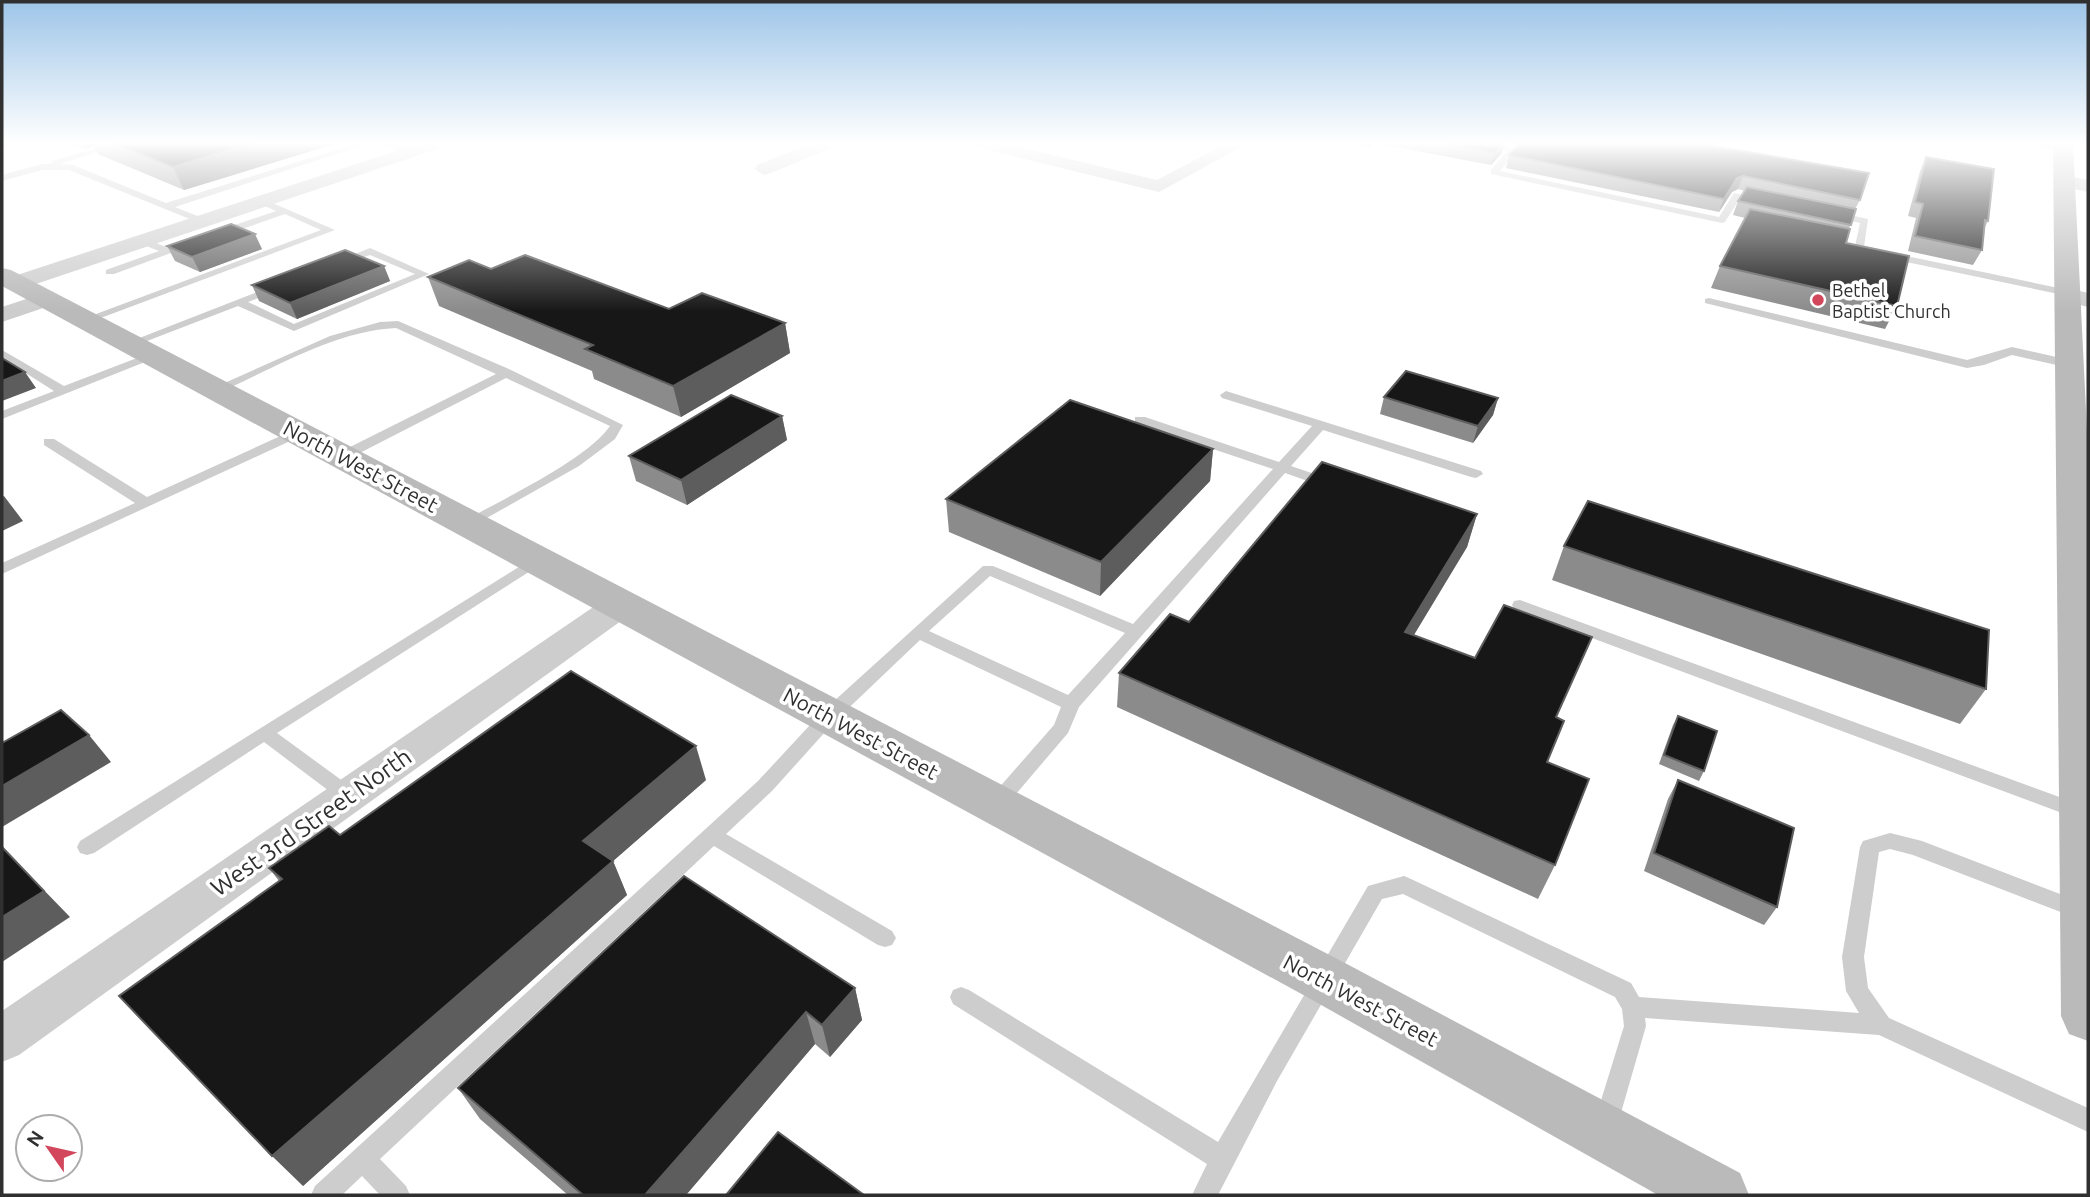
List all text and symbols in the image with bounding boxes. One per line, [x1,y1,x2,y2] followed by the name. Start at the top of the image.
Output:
[1832,280,1951,321] place label: Bethel Baptist Church
[1810,292,1826,308] marker: Bethel Baptist Church
[280,415,442,517] street label: North West Street
[780,682,942,784] street label: North West Street
[206,743,416,901] street label: West 3rd Street North
[1280,949,1442,1051] street label: North West Street
[14,1113,84,1183] north arrow
[22,1126,48,1151] text: N

